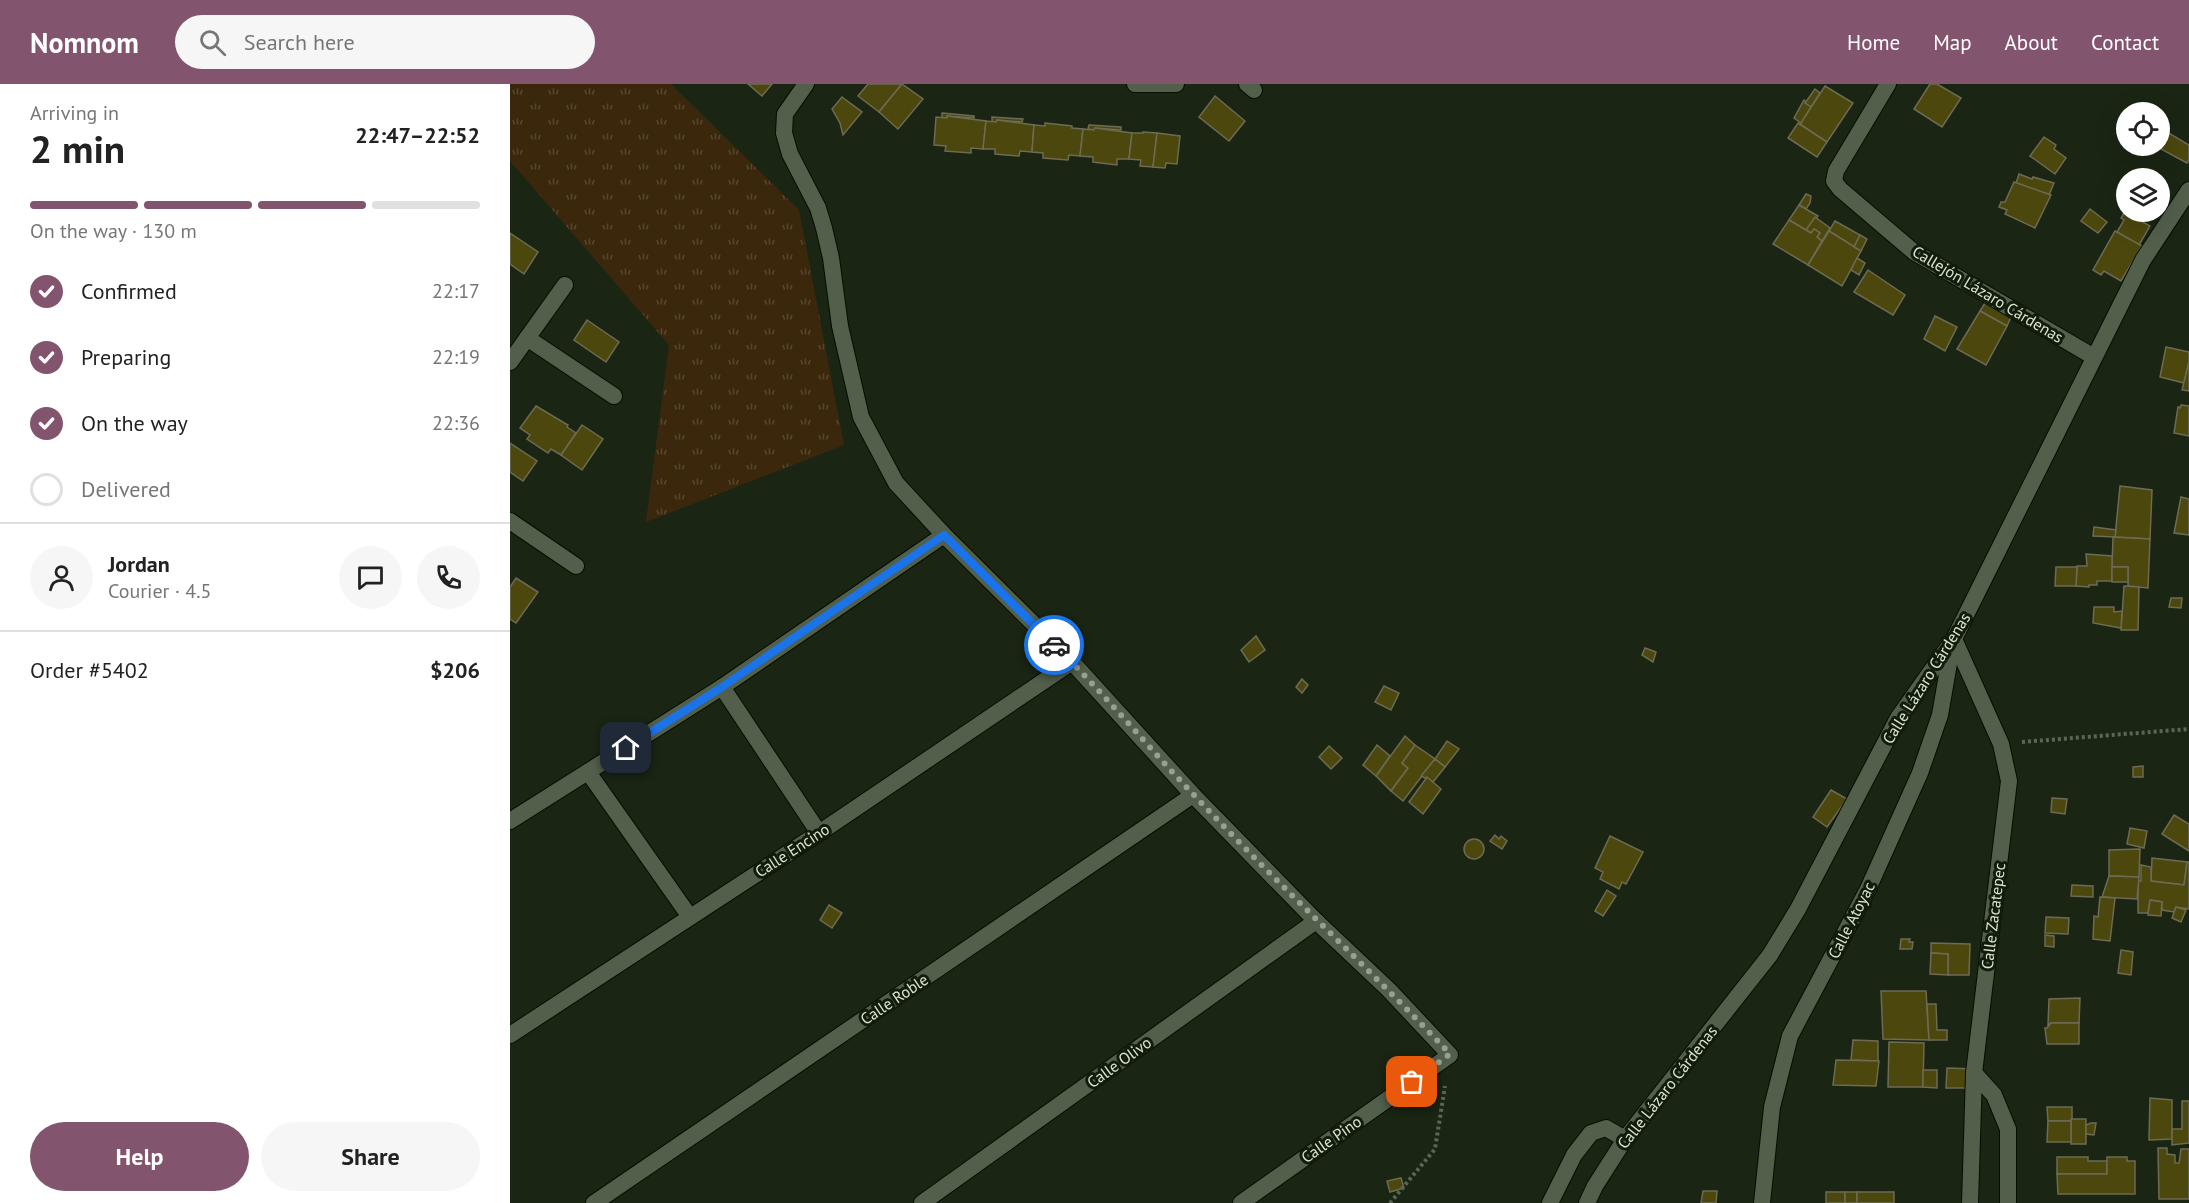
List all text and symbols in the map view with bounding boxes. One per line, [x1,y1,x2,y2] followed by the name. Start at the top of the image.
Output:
[175,15,595,69] search box
[30,24,139,61] text: Nomnom
[196,26,229,59] icon: search
[244,28,355,56] text: Search here
[1847,29,1900,56] text: Home
[1933,29,1972,56] text: Map
[2005,29,2058,56] text: About
[2091,29,2159,56] text: Contact
[30,100,119,126] text: Arriving in
[2116,102,2170,222] map controls
[2116,102,2170,156] button: locate
[355,121,480,149] text: 22:47–22:52
[30,123,125,174] text: 2 min
[2116,168,2170,222] button: layers
[30,218,197,244] text: On the way · 130 m
[1909,241,2067,347] street label: Callejón Lázaro Cárdenas
[30,275,63,308] icon: check
[81,277,177,305] text: Confirmed
[432,278,480,304] text: 22:17
[30,341,63,374] icon: check
[81,343,171,371] text: Preparing
[432,344,480,370] text: 22:19
[30,407,63,440] icon: check
[81,409,188,437] text: On the way
[432,410,480,436] text: 22:36
[81,475,171,503] text: Delivered
[30,546,93,609] button: person
[339,546,402,609] button: chat
[417,546,480,609] button: phone
[108,550,170,578] text: Jordan
[108,578,211,604] text: Courier · 4.5
[1878,609,1975,747] street label: Calle Lázaro Cárdenas
[1024,615,1084,675] courier
[1038,629,1071,662] icon: car
[30,656,149,684] text: Order #5402
[430,656,480,684] text: $206
[600,722,651,773] pin
[609,731,642,764] icon: home
[751,819,833,881] street label: Calle Encino
[1977,862,2009,970] street label: Calle Zacatepec
[1823,878,1879,962] street label: Calle Atoyac
[856,969,932,1029] street label: Calle Roble
[1613,1021,1721,1153] street label: Calle Lázaro Cárdenas
[1083,1032,1155,1092] street label: Calle Olivo
[1386,1056,1437,1107] pin
[1395,1065,1428,1098] icon: bag
[1297,1111,1365,1167] street label: Calle Pino
[30,1122,249,1191] button: Help
[261,1122,480,1191] button: Share

